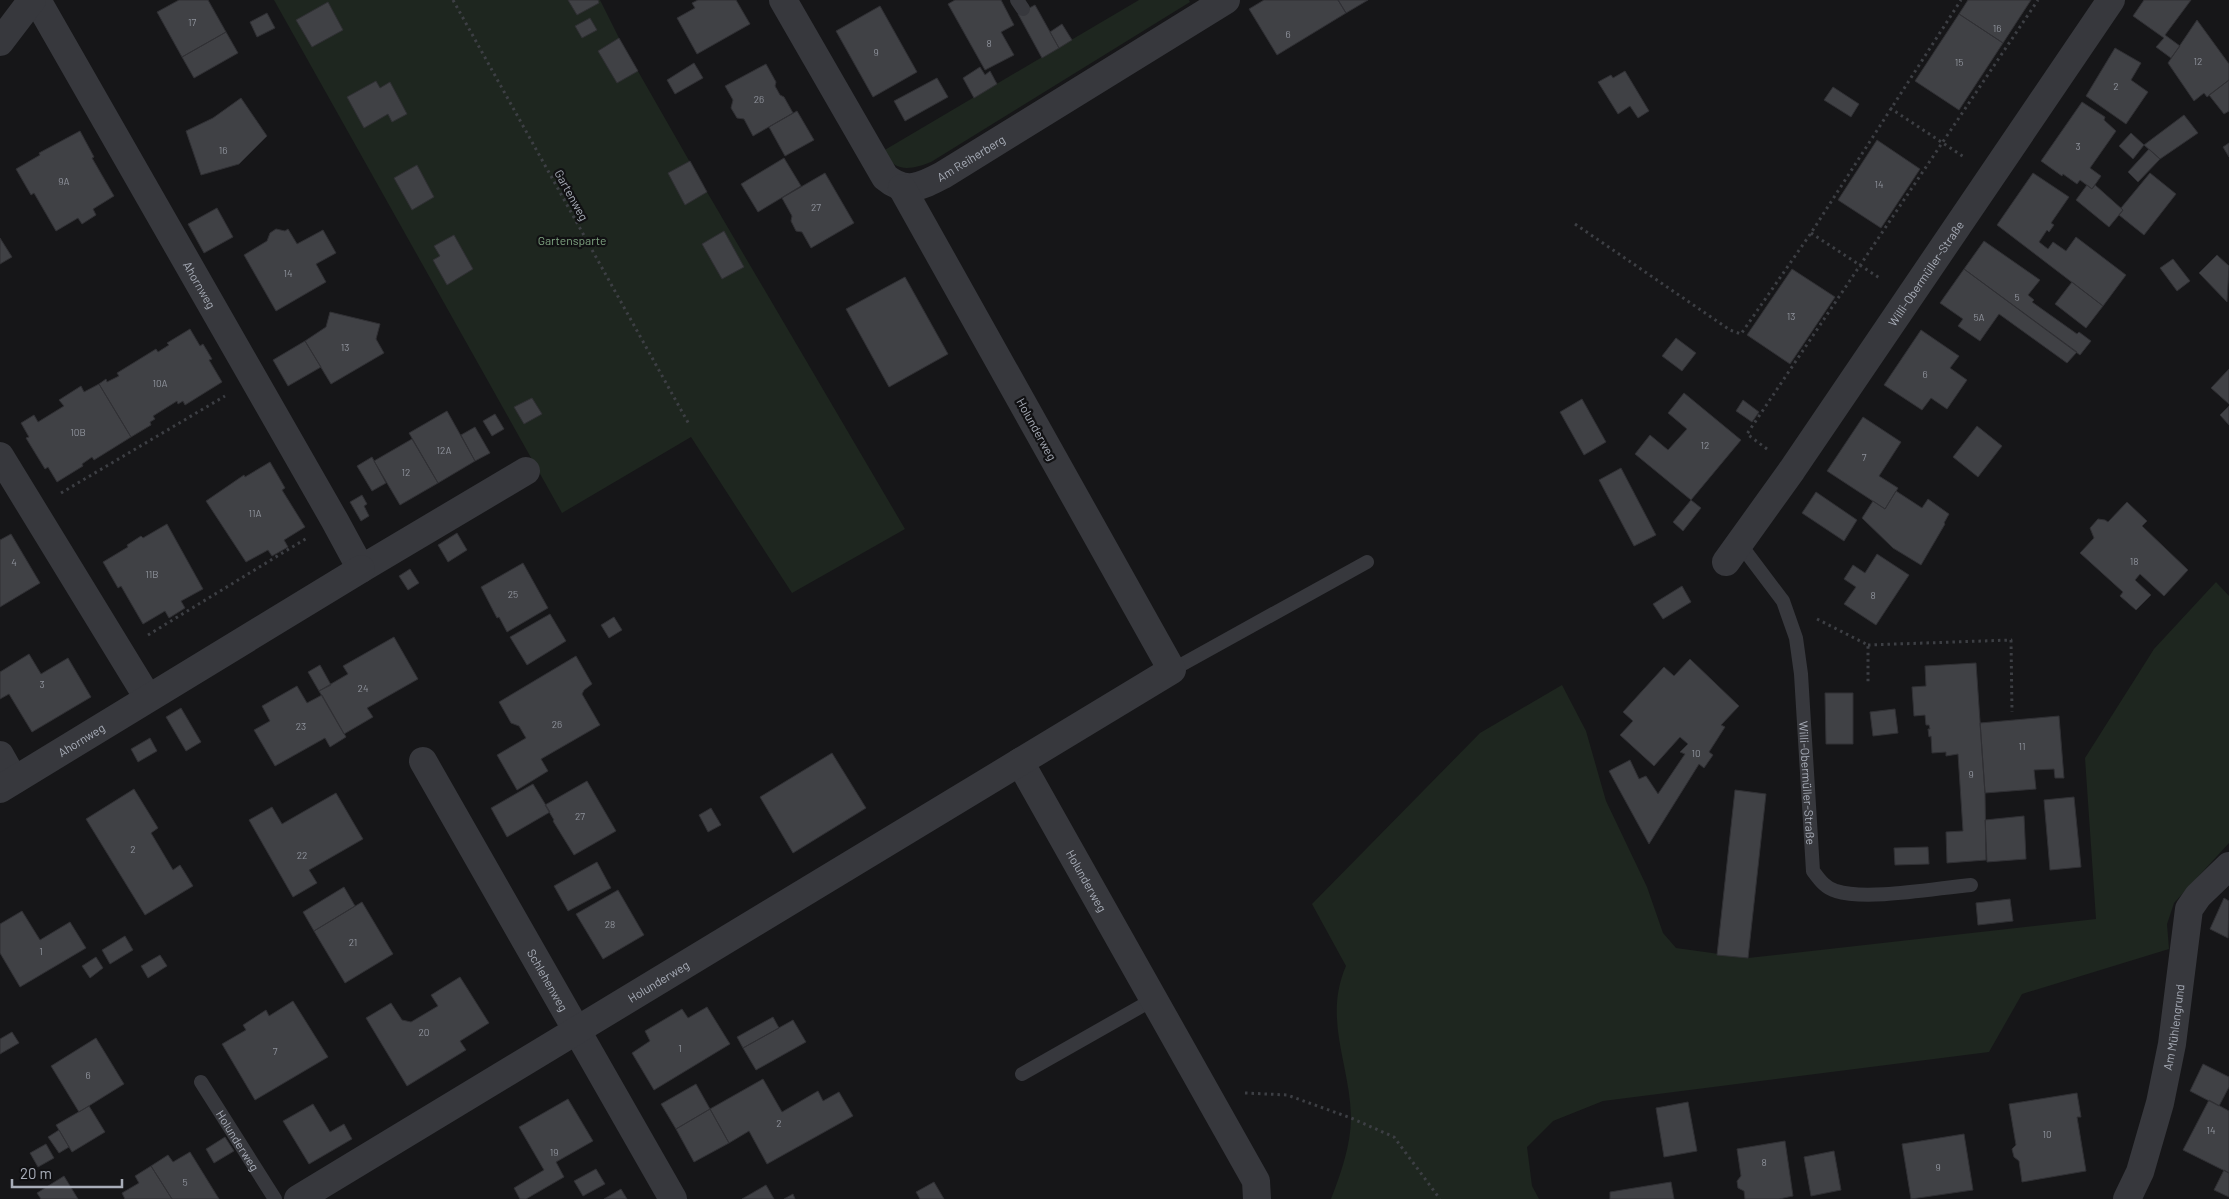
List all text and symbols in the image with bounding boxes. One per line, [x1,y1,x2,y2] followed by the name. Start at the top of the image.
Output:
[188,16,196,28] house number: 17
[1993,22,2001,34] house number: 16
[1285,28,1291,40] house number: 6
[986,37,992,49] house number: 8
[873,46,879,58] house number: 9
[2194,55,2202,67] house number: 12
[1955,56,1963,68] house number: 15
[2113,80,2119,92] house number: 2
[754,93,764,105] house number: 26
[934,132,1007,184] street label: Am Reiherberg
[2075,140,2081,152] house number: 3
[219,144,227,156] house number: 16
[552,167,592,223] street label: Gartenweg
[58,175,70,187] house number: 9A
[1874,178,1884,190] house number: 14
[811,201,821,213] house number: 27
[1885,218,1966,329] street label: Willi-Obermüller-Straße
[538,233,606,247] park label: Gartensparte
[181,259,219,311] street label: Ahornweg
[283,267,293,279] house number: 14
[2014,291,2020,303] house number: 5
[1787,310,1795,322] house number: 13
[1973,311,1985,323] house number: 5A
[341,341,349,353] house number: 13
[1922,368,1928,380] house number: 6
[152,377,168,389] house number: 10A
[1014,395,1060,463] street label: Holunderweg
[70,426,86,438] house number: 10B
[1701,439,1709,451] house number: 12
[437,444,451,456] house number: 12A
[1862,451,1867,463] house number: 7
[402,466,410,478] house number: 12
[248,507,262,519] house number: 11A
[2130,555,2138,567] house number: 18
[11,556,17,568] house number: 4
[145,568,159,580] house number: 11B
[508,588,518,600] house number: 25
[1870,589,1876,601] house number: 8
[39,678,45,690] house number: 3
[358,682,368,694] house number: 24
[552,718,562,730] house number: 26
[55,720,107,759] street label: Ahornweg
[296,720,306,732] house number: 23
[1797,721,1818,845] street label: Willi-Obermüller-Straße
[2018,740,2026,752] house number: 11
[1691,747,1701,759] house number: 10
[1968,768,1974,780] house number: 9
[575,810,585,822] house number: 27
[130,843,136,855] house number: 2
[1064,847,1110,914] street label: Holunderweg
[297,849,307,861] house number: 22
[605,918,615,930] house number: 28
[349,936,357,948] house number: 21
[39,945,43,957] house number: 1
[525,946,571,1013] street label: Schlehenweg
[625,957,691,1005] street label: Holunderweg
[2160,983,2187,1071] street label: Am Mühlengrund
[418,1026,430,1038] house number: 20
[678,1042,682,1054] house number: 1
[273,1045,278,1057] house number: 7
[85,1069,91,1081] house number: 6
[214,1107,262,1173] street label: Holunderweg
[776,1117,782,1129] house number: 2
[2206,1124,2216,1136] house number: 14
[2042,1128,2052,1140] house number: 10
[550,1146,558,1158] house number: 19
[12,1156,122,1188] scale bar
[1761,1156,1767,1168] house number: 8
[1935,1161,1941,1173] house number: 9
[20,1164,52,1182] text: 20 m
[182,1176,188,1188] house number: 5

